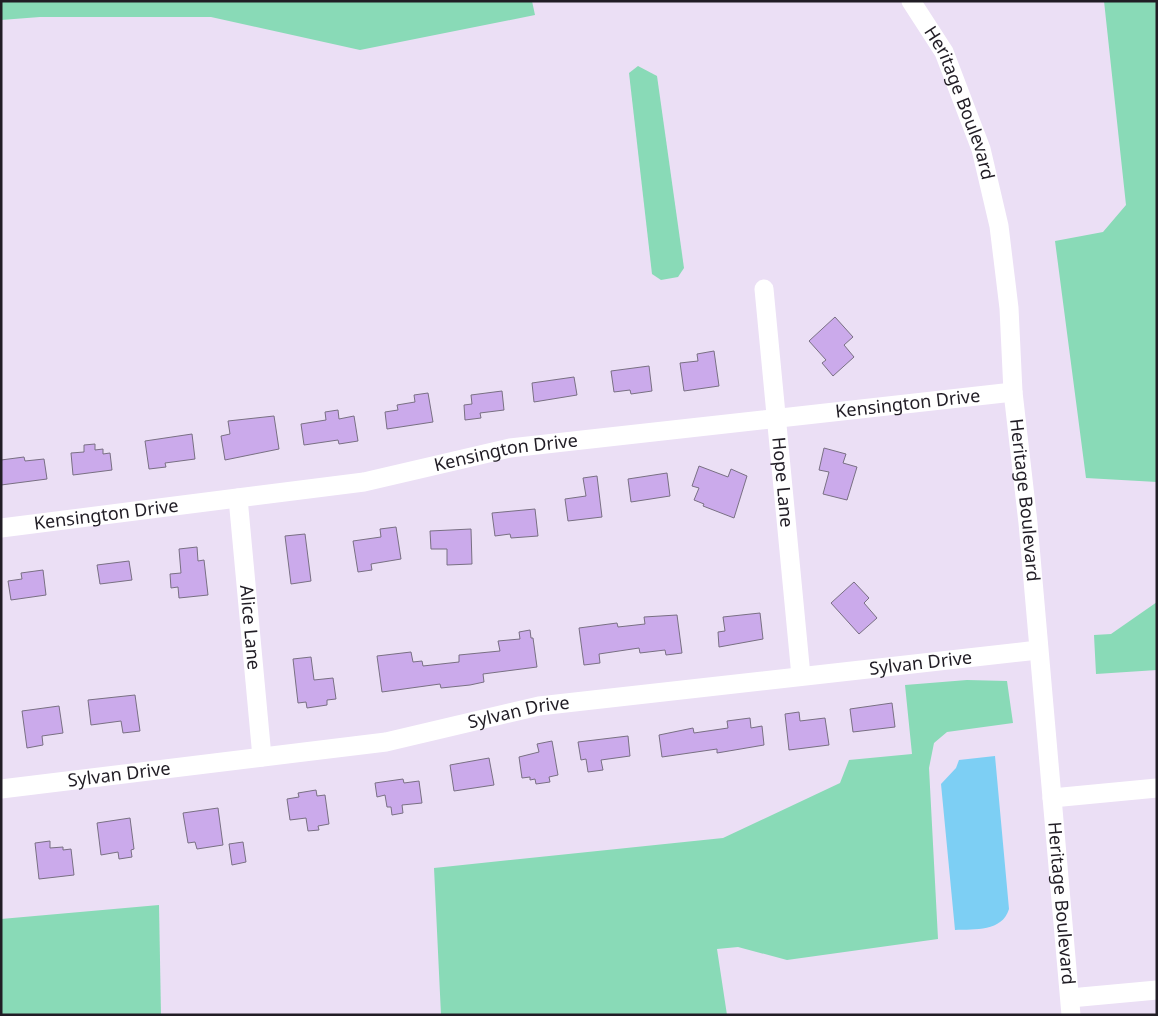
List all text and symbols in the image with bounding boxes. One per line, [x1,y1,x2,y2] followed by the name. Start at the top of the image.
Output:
[919,21,1001,182] street label: Heritage Boulevard
[834,383,981,423] street label: Kensington Drive
[1005,417,1046,582] street label: Heritage Boulevard
[431,428,579,476] street label: Kensington Drive
[767,436,800,528] street label: Hope Lane
[32,493,180,535] street label: Kensington Drive
[235,584,267,671] street label: Alice Lane
[868,644,973,680] street label: Sylvan Drive
[465,690,571,733] street label: Sylvan Drive
[66,755,172,792] street label: Sylvan Drive
[1043,821,1081,986] street label: Heritage Boulevard

